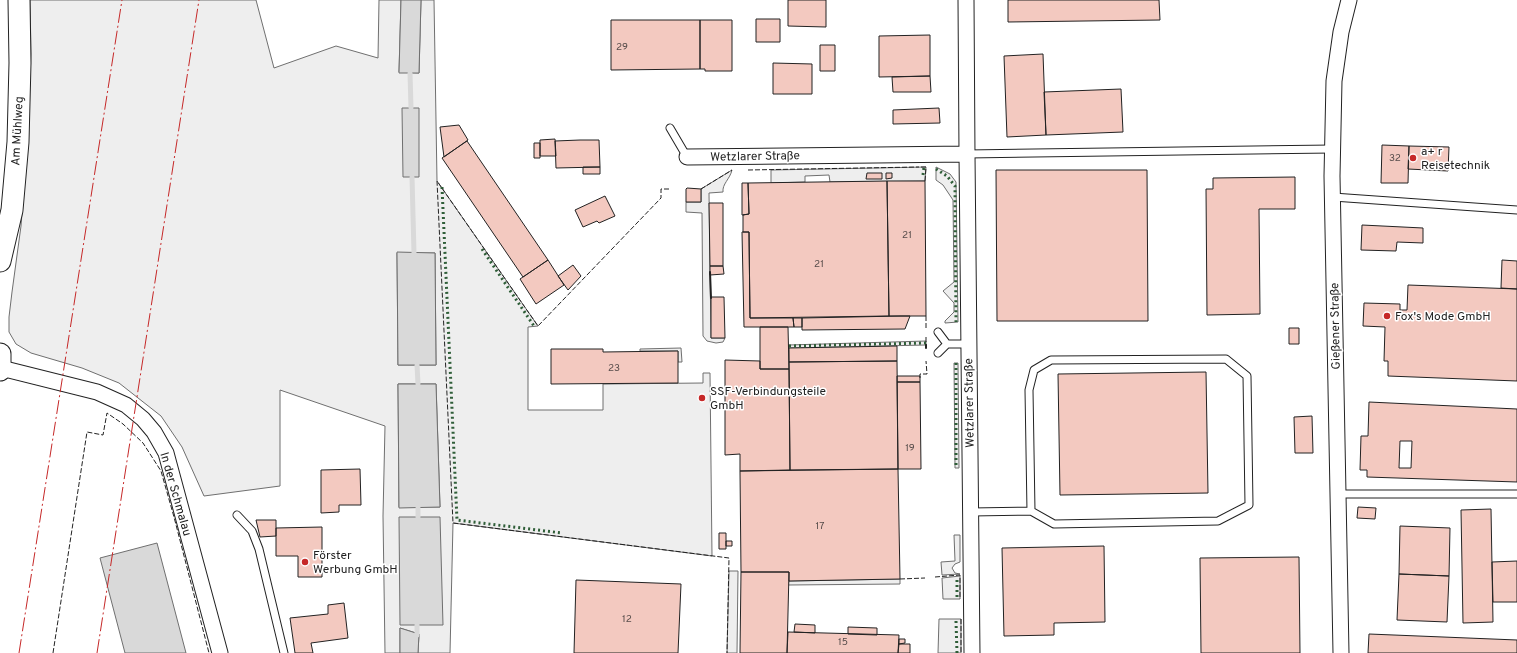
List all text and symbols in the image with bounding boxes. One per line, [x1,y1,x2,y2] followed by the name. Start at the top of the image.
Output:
[616,41,628,54] house number: 29
[8,96,28,166] street label: Am Mühlweg
[1421,144,1490,174] place label: a+ r Reisetechnik
[710,148,800,166] street label: Wetzlarer Straße
[1389,152,1401,165] house number: 32
[1408,153,1418,163] marker: a+ r Reisetechnik
[902,229,912,242] house number: 21
[814,258,824,271] house number: 21
[1327,282,1345,370] street label: Gießener Straße
[1395,309,1491,325] place label: Fox's Mode GmbH
[1382,311,1392,321] marker: Fox's Mode GmbH
[961,358,979,448] street label: Wetzlarer Straße
[608,362,620,375] house number: 23
[710,384,826,414] place label: SSF-Verbindungsteile GmbH
[697,393,707,403] marker: SSF-Verbindungsteile GmbH
[905,442,915,455] house number: 19
[155,451,195,538] street label: In der Schmalau
[816,520,824,533] house number: 17
[313,548,398,578] place label: Förster Werbung GmbH
[300,557,310,567] marker: Förster Werbung GmbH
[622,613,632,626] house number: 12
[838,636,848,649] house number: 15

